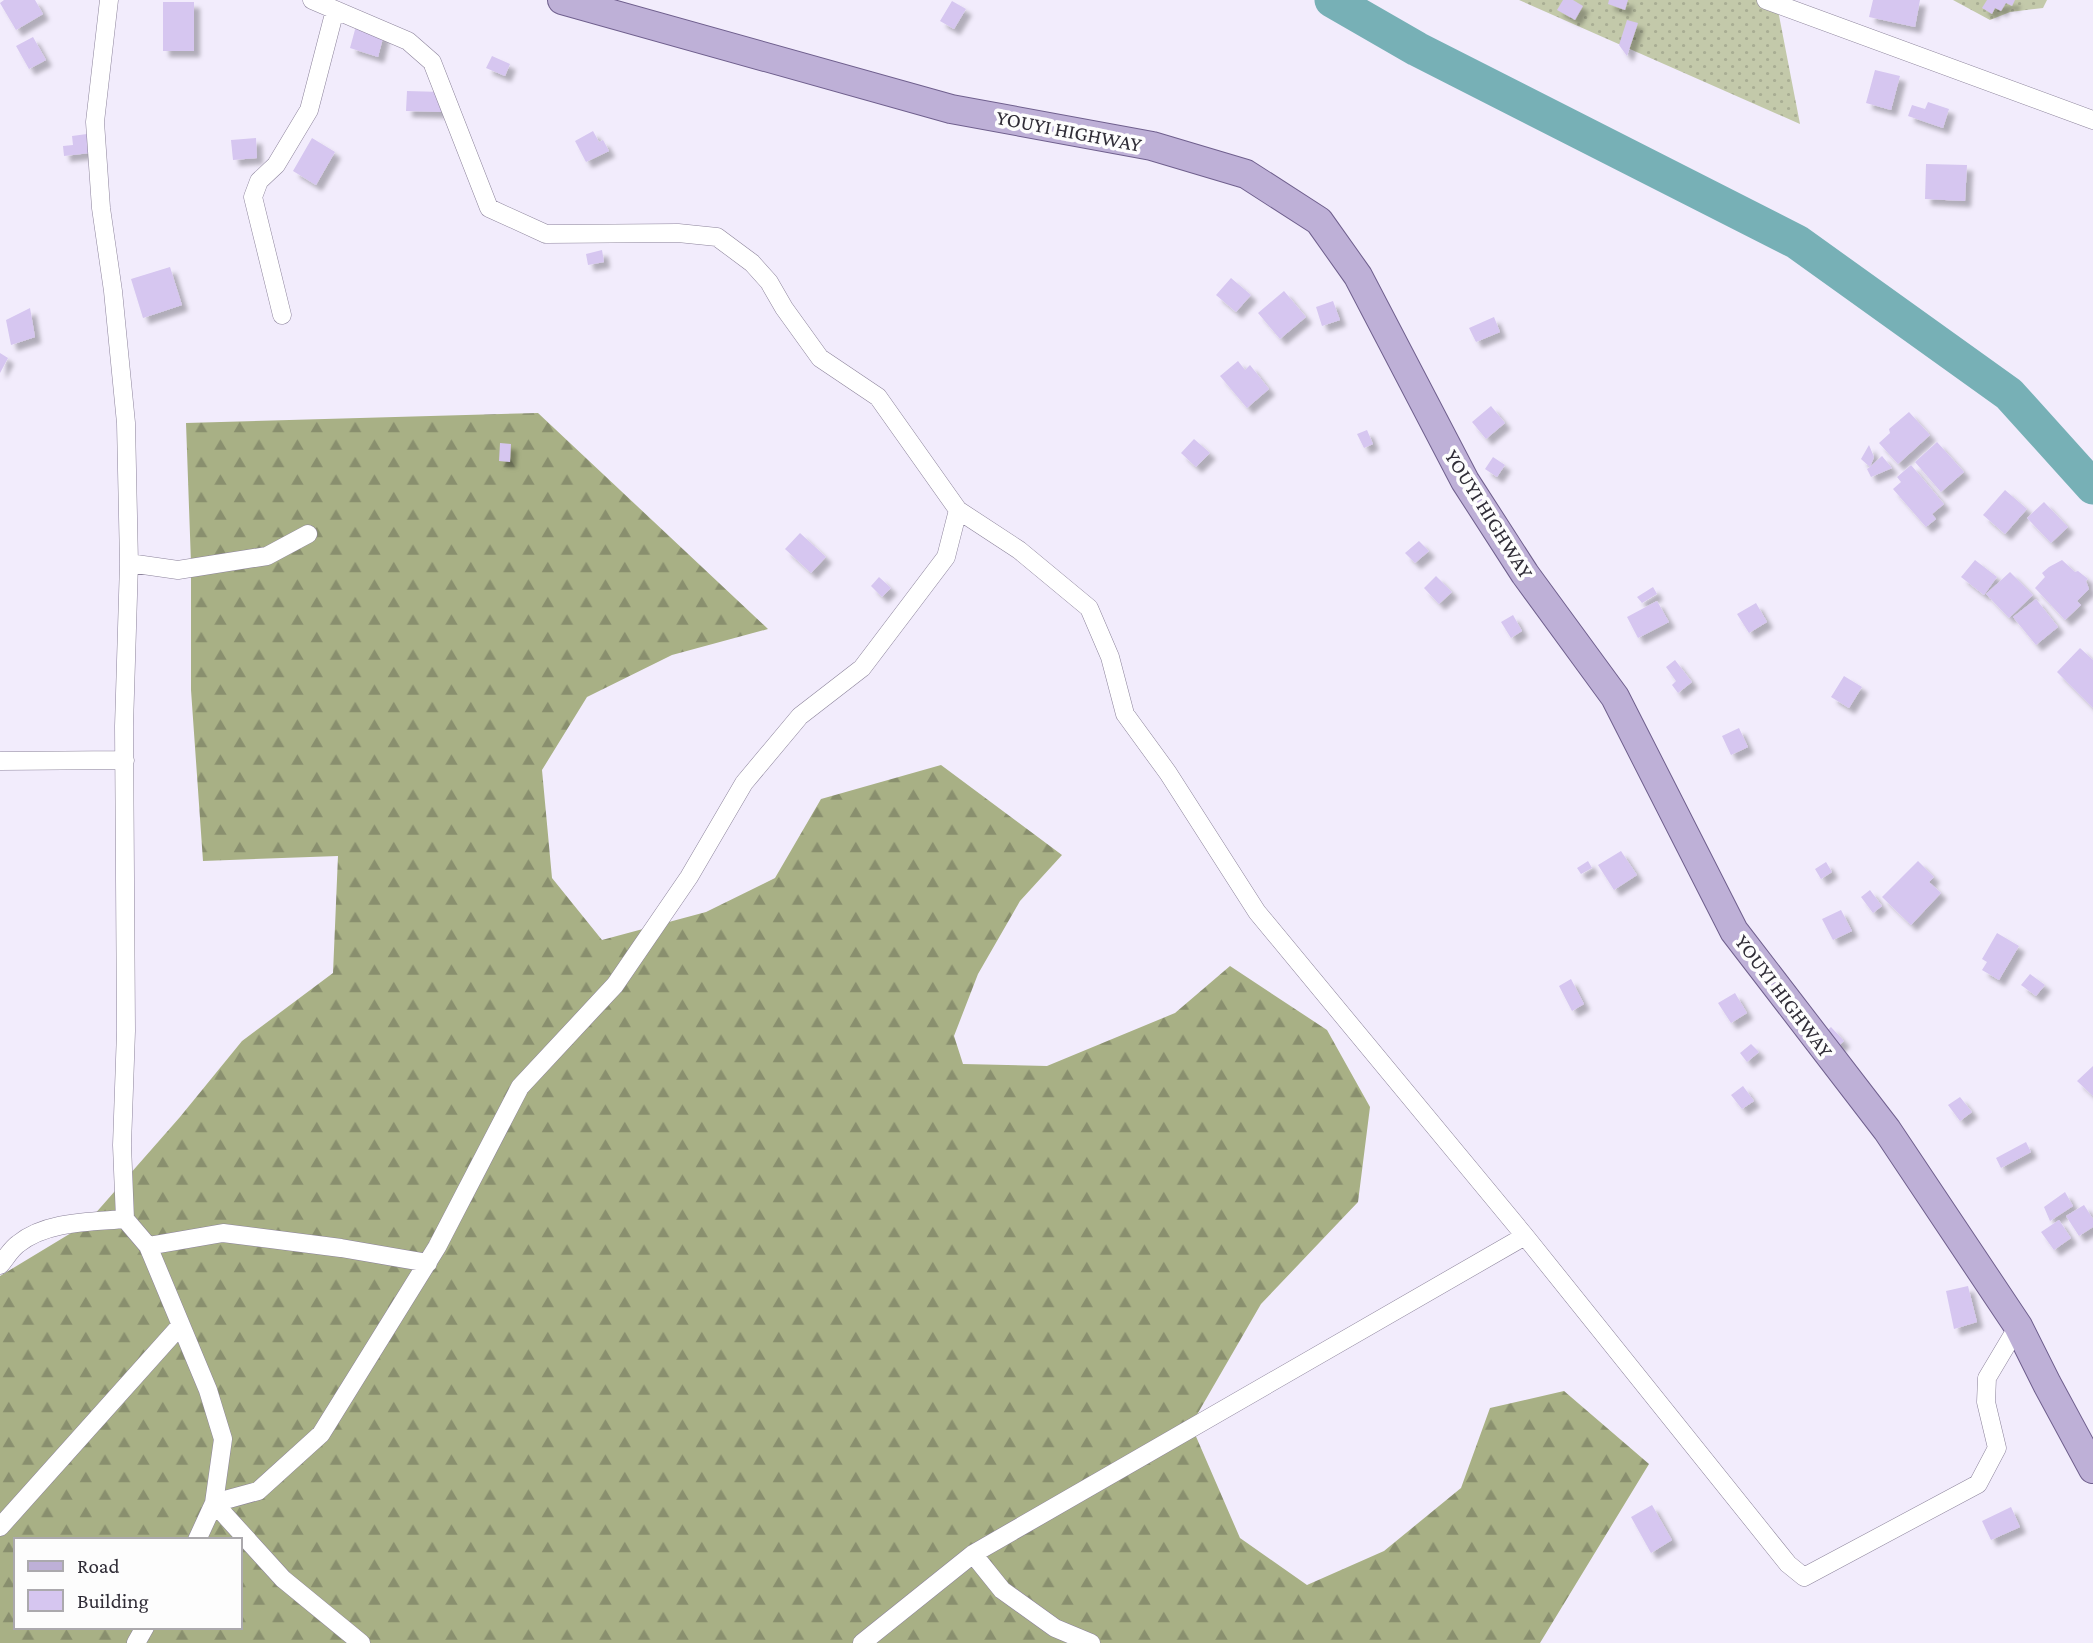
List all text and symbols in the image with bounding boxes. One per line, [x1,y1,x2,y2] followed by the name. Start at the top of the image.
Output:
[994,105,1144,157] street label: YOUYI HIGHWAY
[1440,445,1539,584] street label: YOUYI HIGHWAY
[1730,930,1838,1063] street label: YOUYI HIGHWAY
[14,1538,242,1629] legend
[77,1554,120,1578] text: Road
[77,1589,149,1613] text: Building

